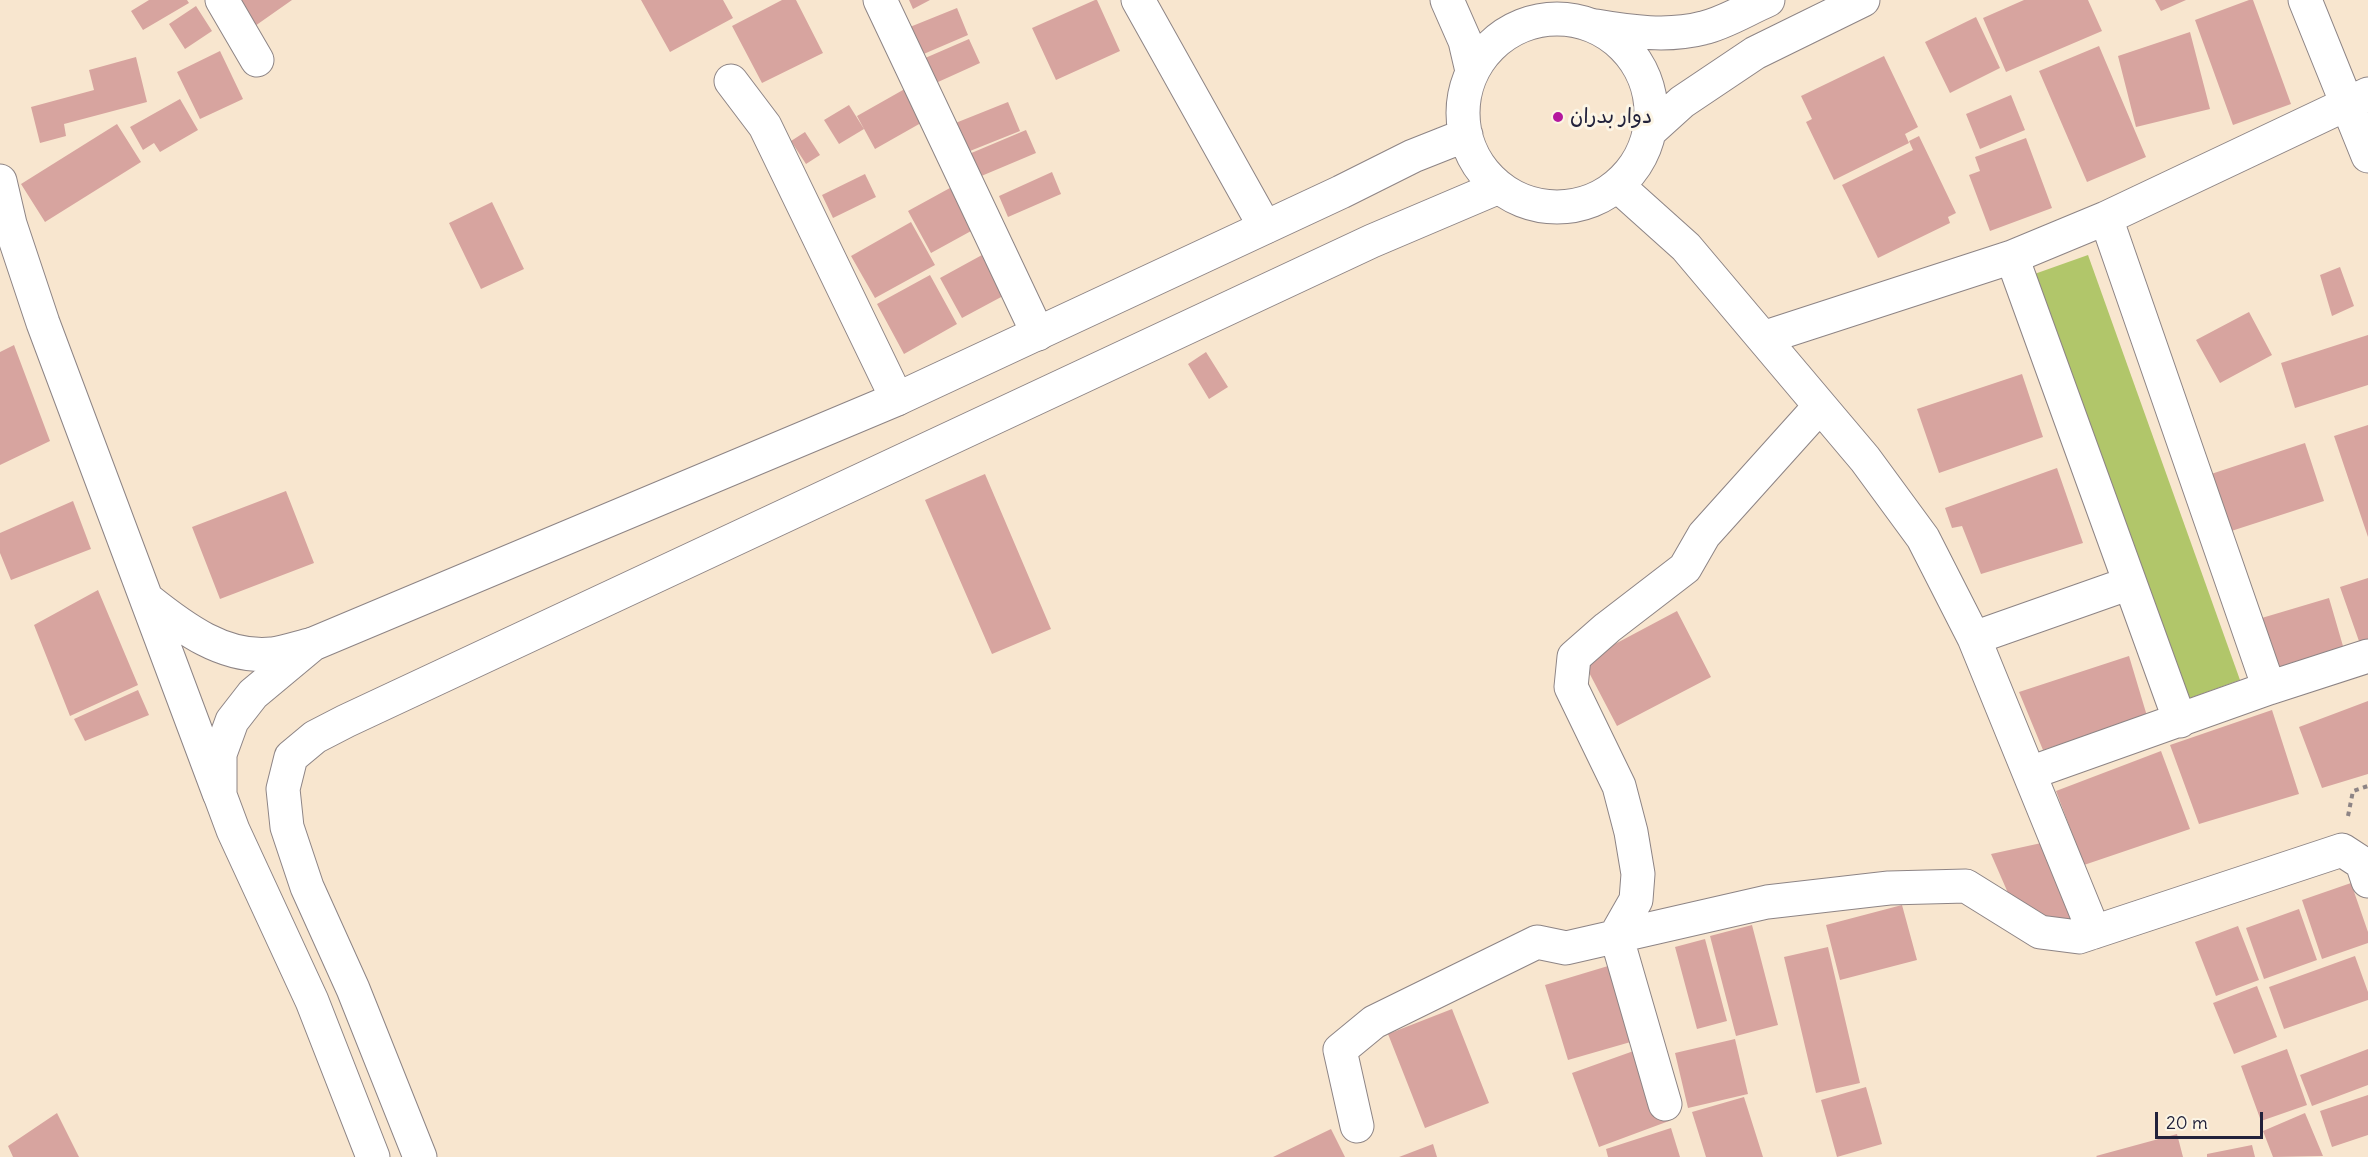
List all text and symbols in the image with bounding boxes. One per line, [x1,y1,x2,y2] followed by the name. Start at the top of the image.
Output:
[1570,104,1652,130] place label: دوار بدران
[1551,110,1565,124] marker: دوار بدران
[2158,1100,2266,1138] scale bar
[2166,1111,2208,1134] text: 20 m

